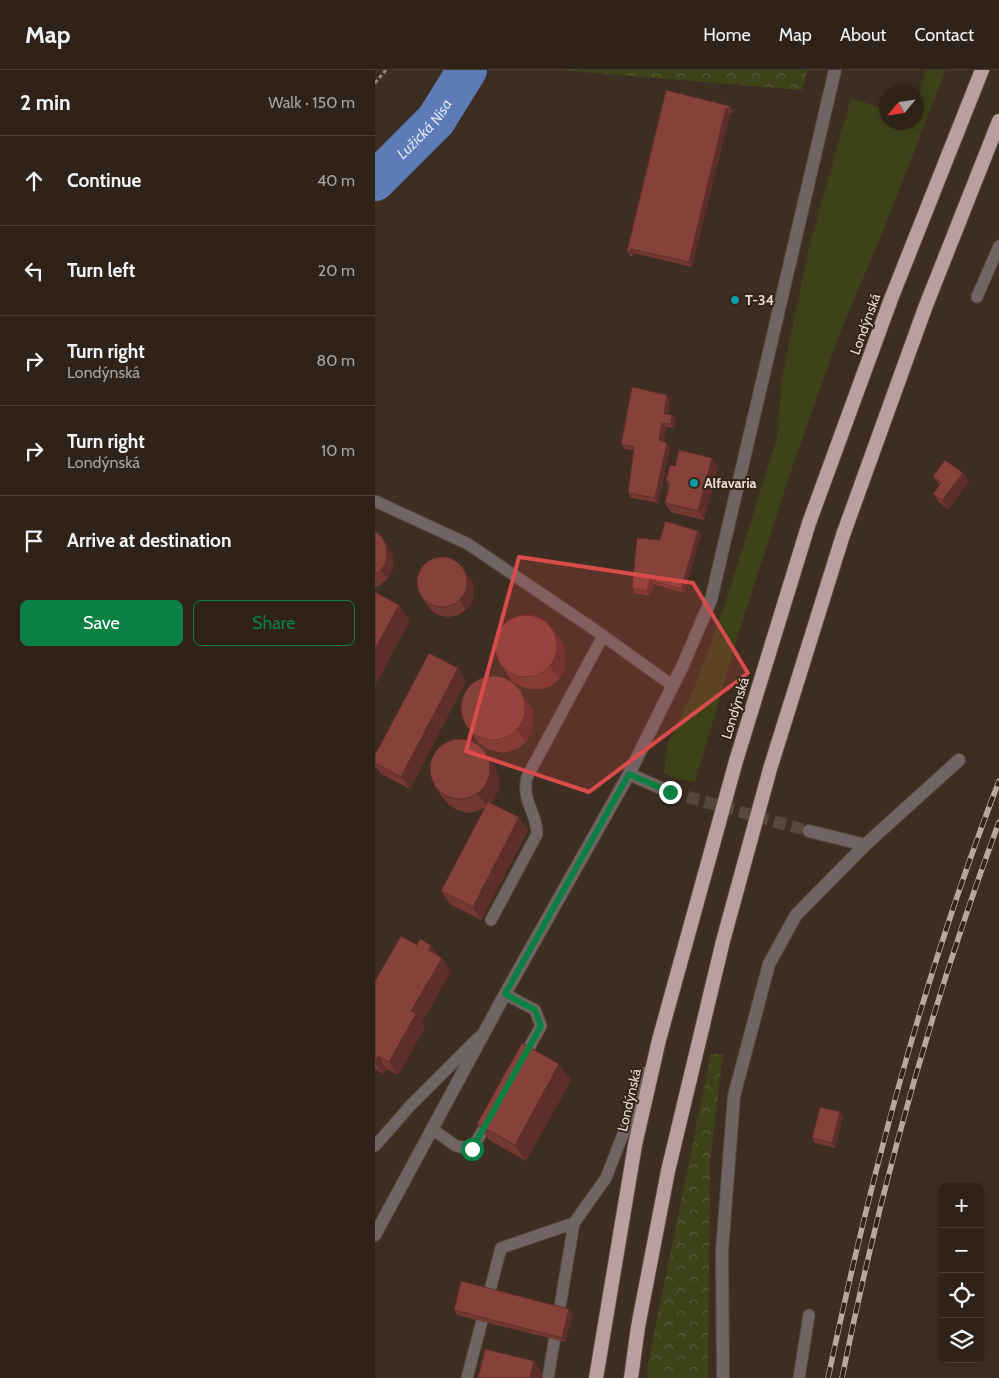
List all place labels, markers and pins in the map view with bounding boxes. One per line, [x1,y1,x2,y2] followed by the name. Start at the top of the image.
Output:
[745,291,774,309] place label: T-34
[729,294,741,306] marker: T-34
[704,474,756,492] place label: Alfavaria
[688,477,700,489] marker: Alfavaria

